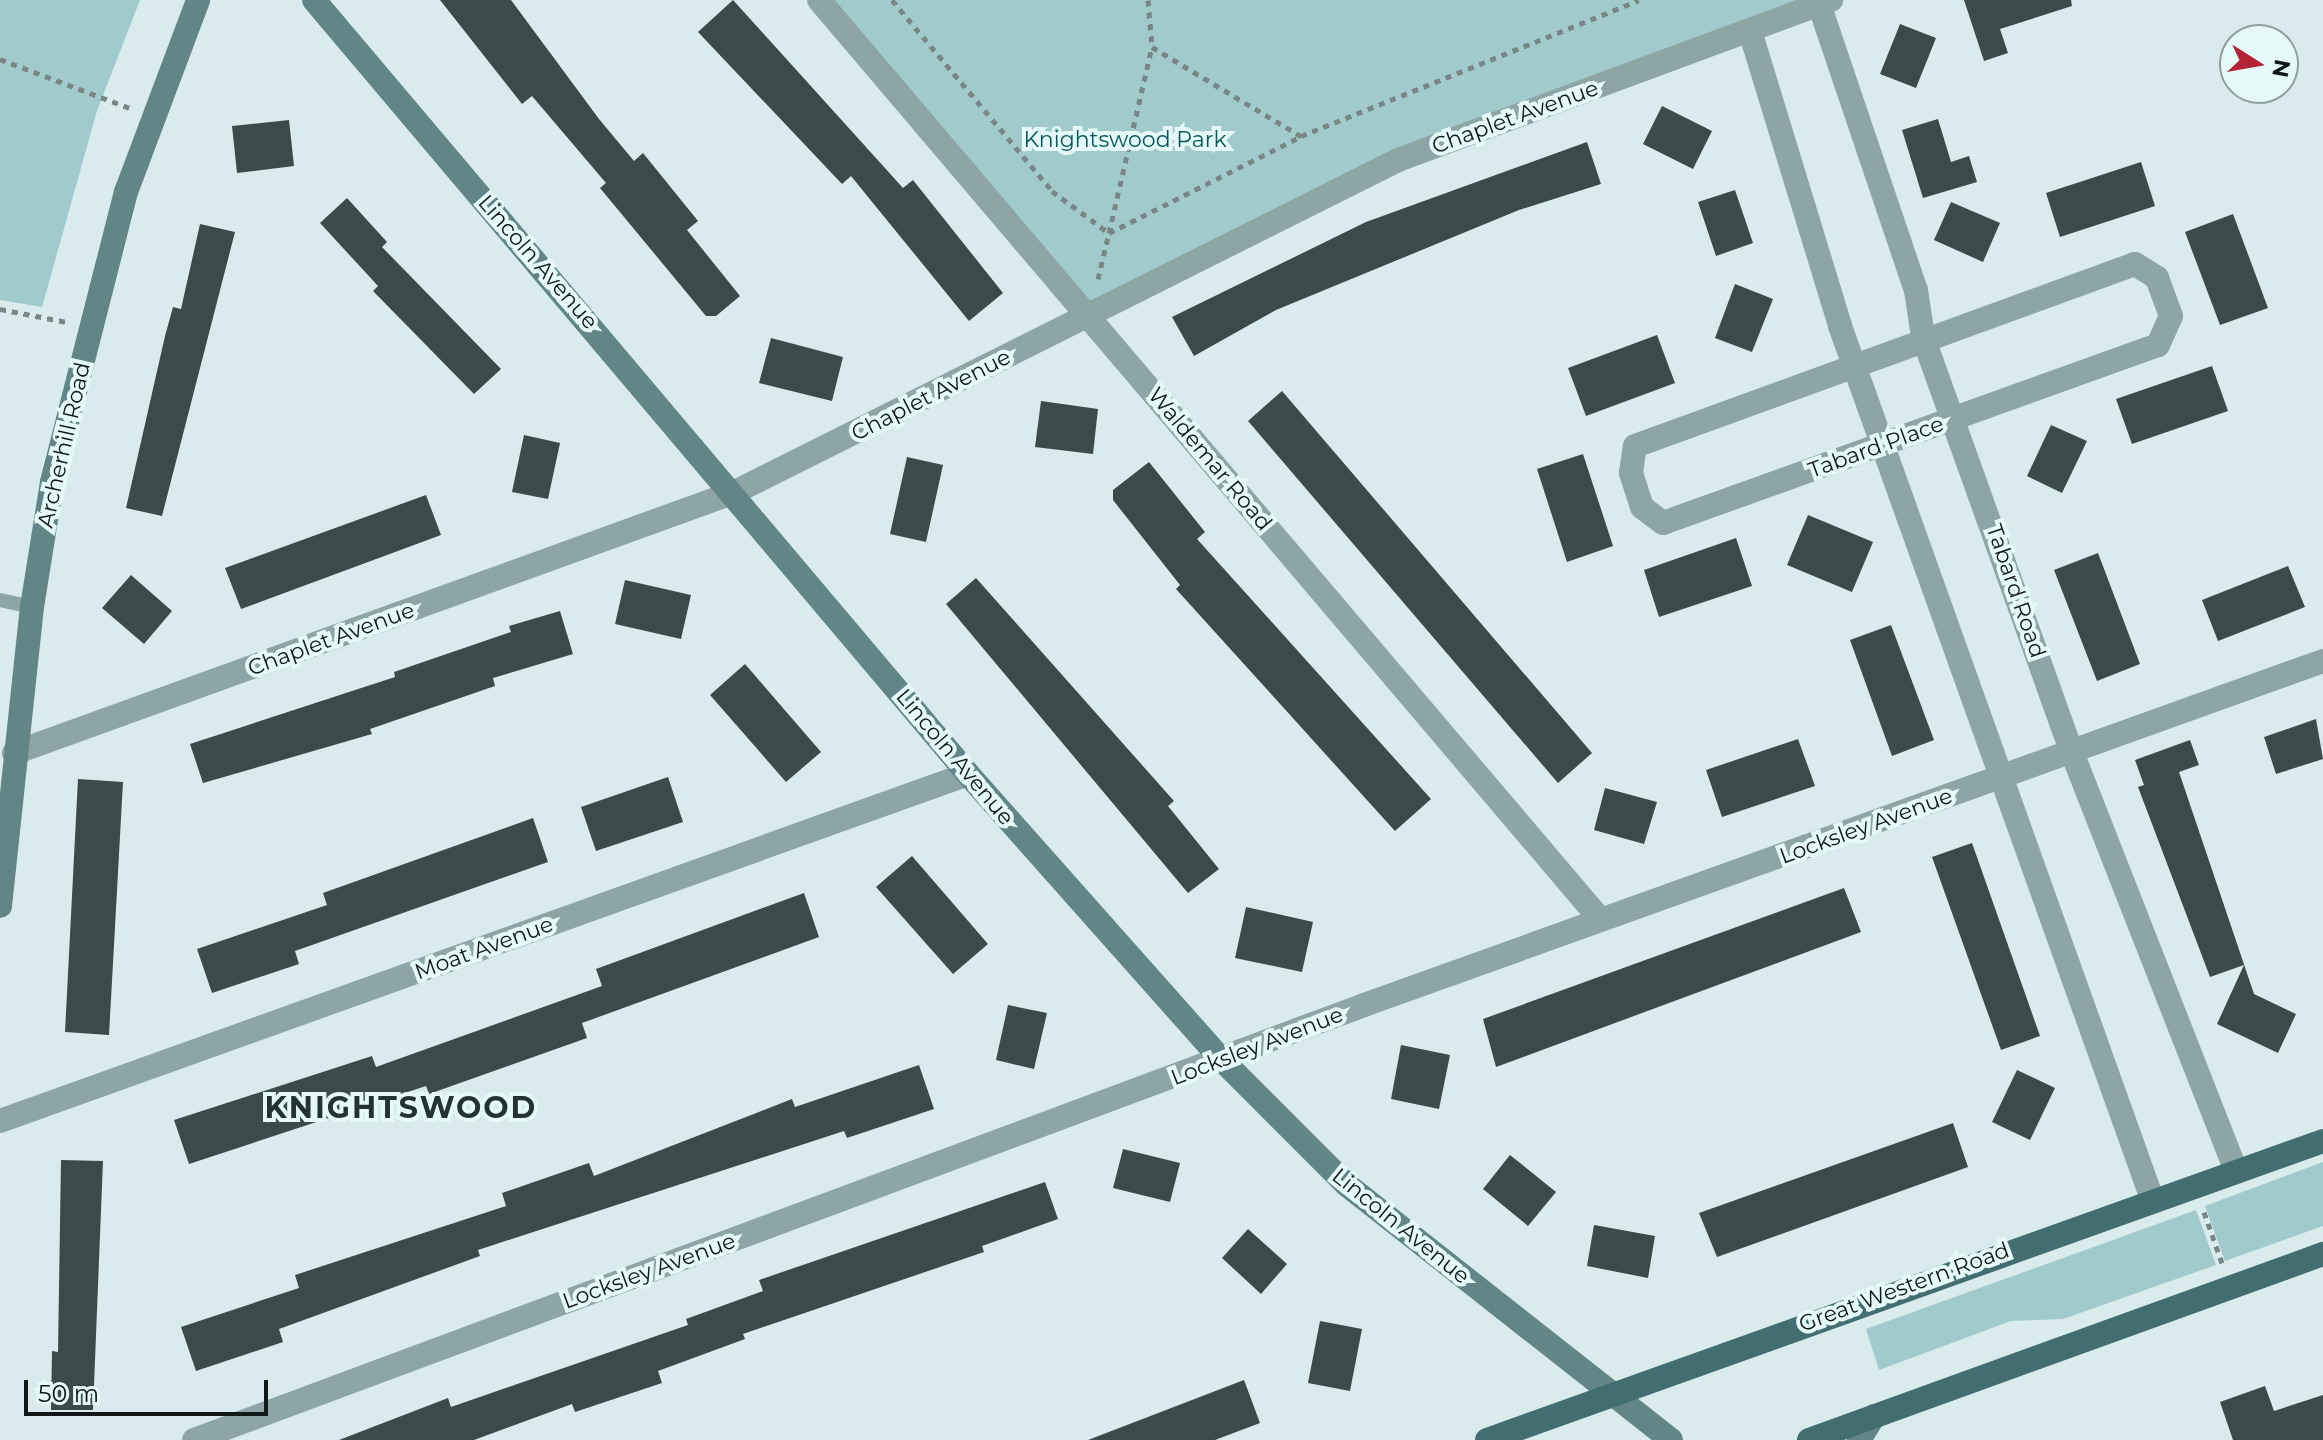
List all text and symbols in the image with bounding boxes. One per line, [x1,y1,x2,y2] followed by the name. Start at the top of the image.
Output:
[2219,24,2299,104] north arrow
[2266,57,2296,80] text: N
[1428,75,1602,159] street label: Chaplet Avenue
[1023,127,1227,153] park label: Knightswood Park
[472,189,604,335] street label: Lincoln Avenue
[847,343,1015,447] street label: Chaplet Avenue
[32,360,96,530] street label: Archerhill Road
[1142,382,1278,536] street label: Waldemar Road
[1805,410,1947,484] street label: Tabard Place
[1981,521,2051,661] street label: Tabard Road
[244,597,418,681] street label: Chaplet Avenue
[890,684,1020,830] street label: Lincoln Avenue
[1776,782,1956,870] street label: Locksley Avenue
[411,911,557,985] street label: Moat Avenue
[1167,1001,1347,1091] street label: Locksley Avenue
[265,1090,537,1126] district label: KNIGHTSWOOD
[1327,1162,1475,1290] street label: Lincoln Avenue
[559,1227,739,1315] street label: Locksley Avenue
[1795,1237,2013,1337] street label: Great Western Road
[28,1364,272,1414] scale bar
[38,1379,99,1408] text: 50 m

